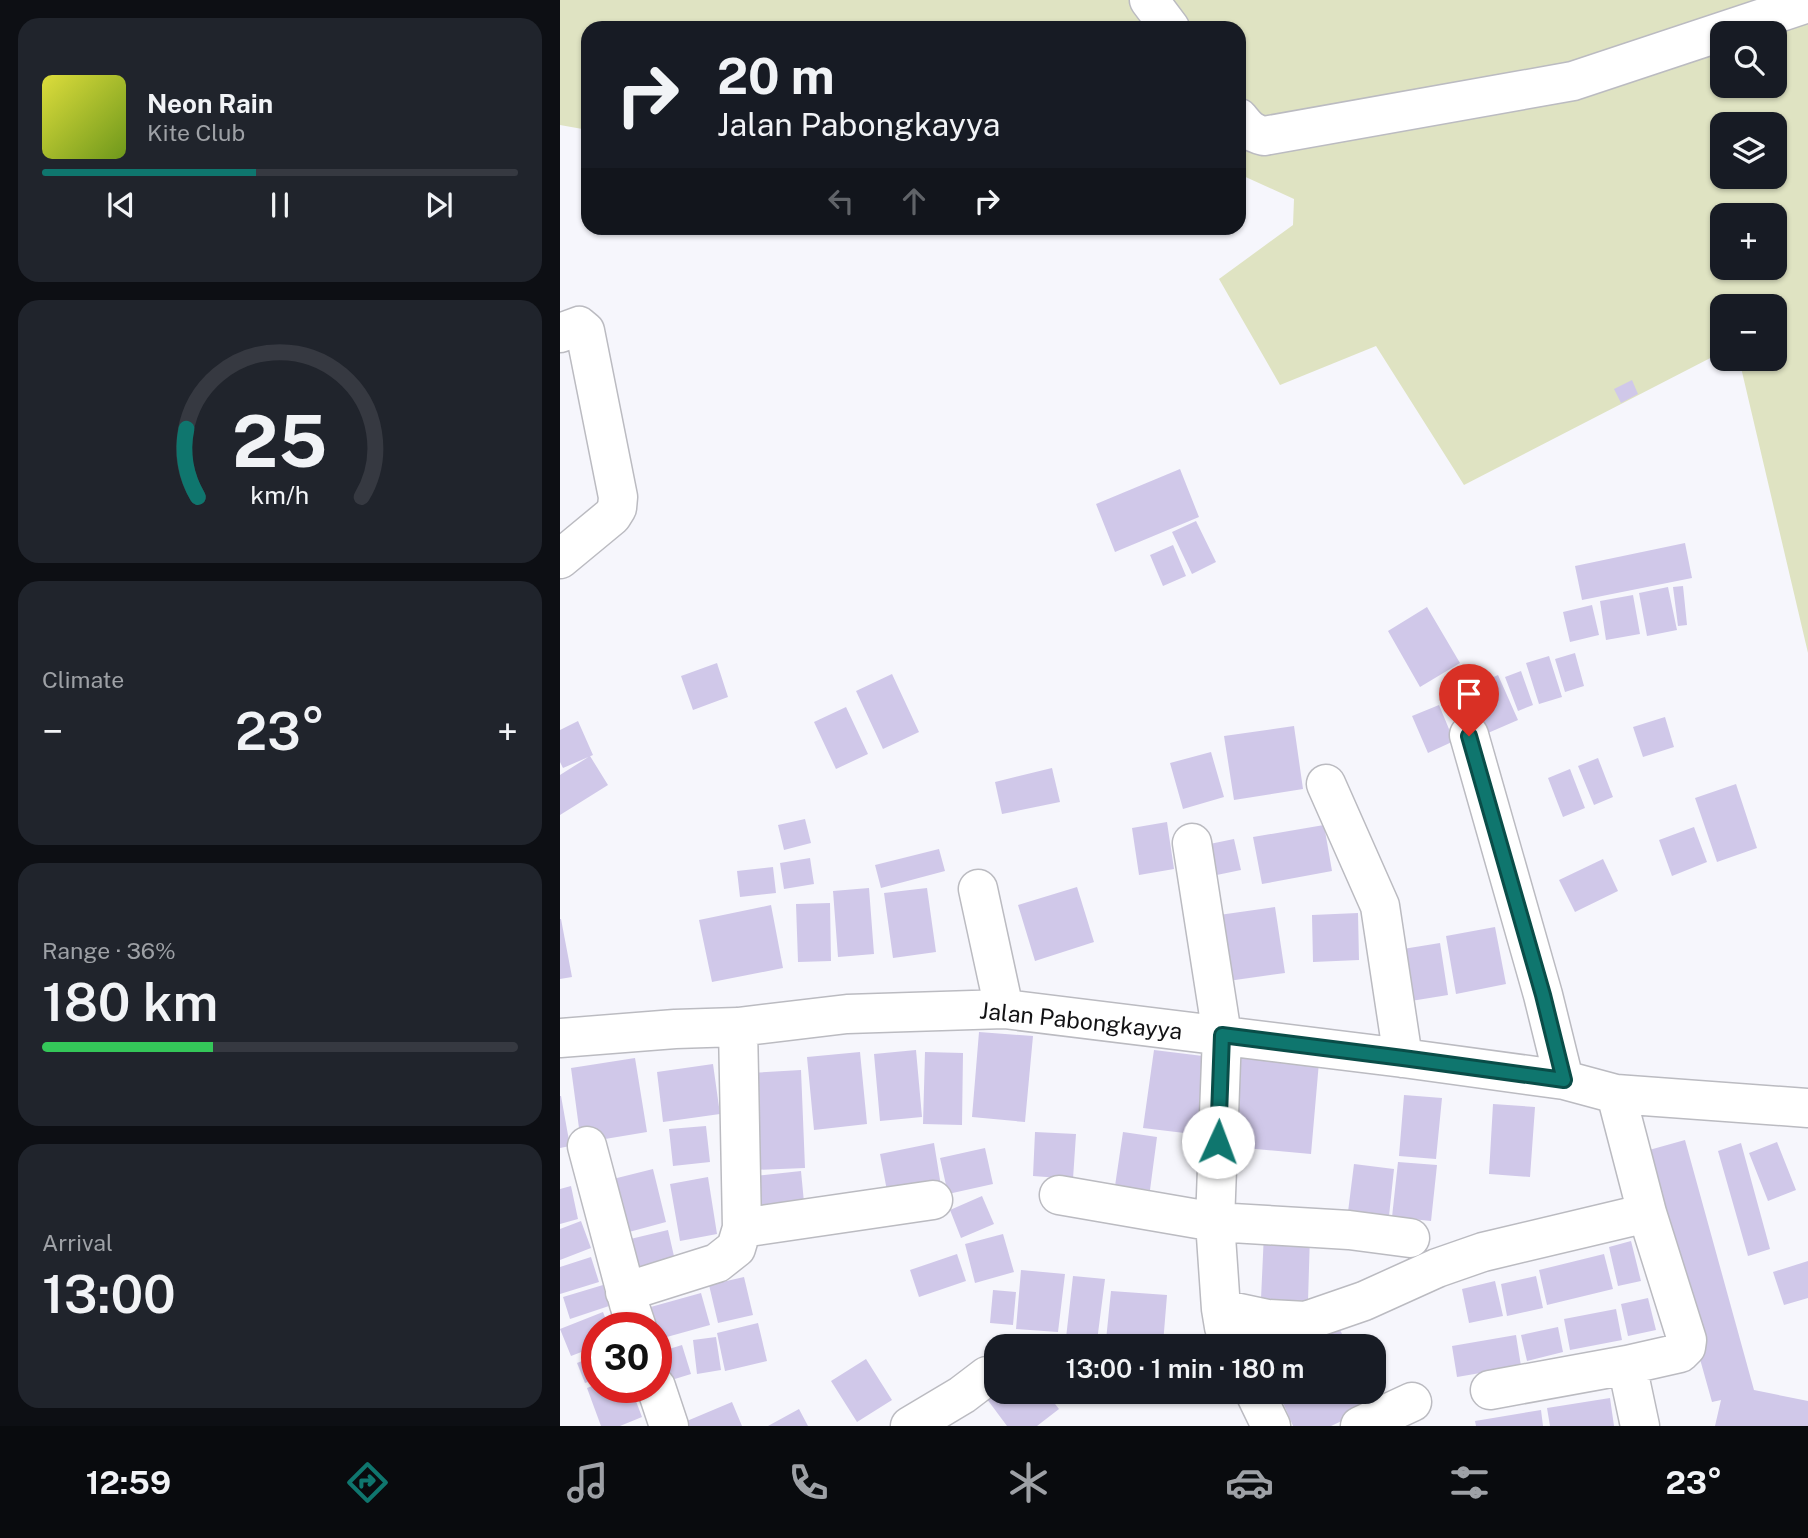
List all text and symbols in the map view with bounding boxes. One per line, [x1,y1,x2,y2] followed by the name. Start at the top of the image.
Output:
[1710,21,1787,371] map controls
[1710,21,1787,98] button: search
[717,47,835,105] text: 20 m
[602,49,693,140] icon: right
[147,88,273,119] text: Neon Rain
[717,106,1001,143] text: Jalan Pabongkayya
[1710,112,1787,189] button: layers
[147,119,245,146] text: Kite Club
[822,182,860,220] icon: left
[895,182,933,220] icon: ahead
[968,182,1006,220] icon: right
[102,186,140,224] icon: previous
[261,186,299,224] icon: pause
[420,186,458,224] icon: next
[1710,203,1787,280] button: +
[1710,294,1787,371] button: −
[232,399,328,484] text: 25
[251,480,309,510] text: km/h
[1439,664,1499,736] pin
[42,666,124,693] text: Climate
[1450,675,1488,713] icon: arrive
[235,701,325,762] text: 23°
[42,709,63,754] text: −
[497,709,518,754] text: +
[42,937,176,964] text: Range · 36%
[42,972,218,1033] text: 180 km
[978,996,1184,1045] street label: Jalan Pabongkayya
[1181,1105,1255,1179] position arrow
[42,1229,113,1256] text: Arrival
[42,1264,176,1325] text: 13:00
[581,1312,672,1403] speed limit sign: 30
[1066,1353,1304,1384] text: 13:00 · 1 min · 180 m
[343,1458,392,1507] icon: directions
[563,1458,612,1507] icon: music
[784,1458,833,1507] icon: phone
[1004,1458,1053,1507] icon: climate
[1225,1458,1274,1507] icon: car
[1445,1458,1494,1507] icon: filters
[86,1464,171,1501] text: 12:59
[1665,1464,1722,1501] text: 23°

